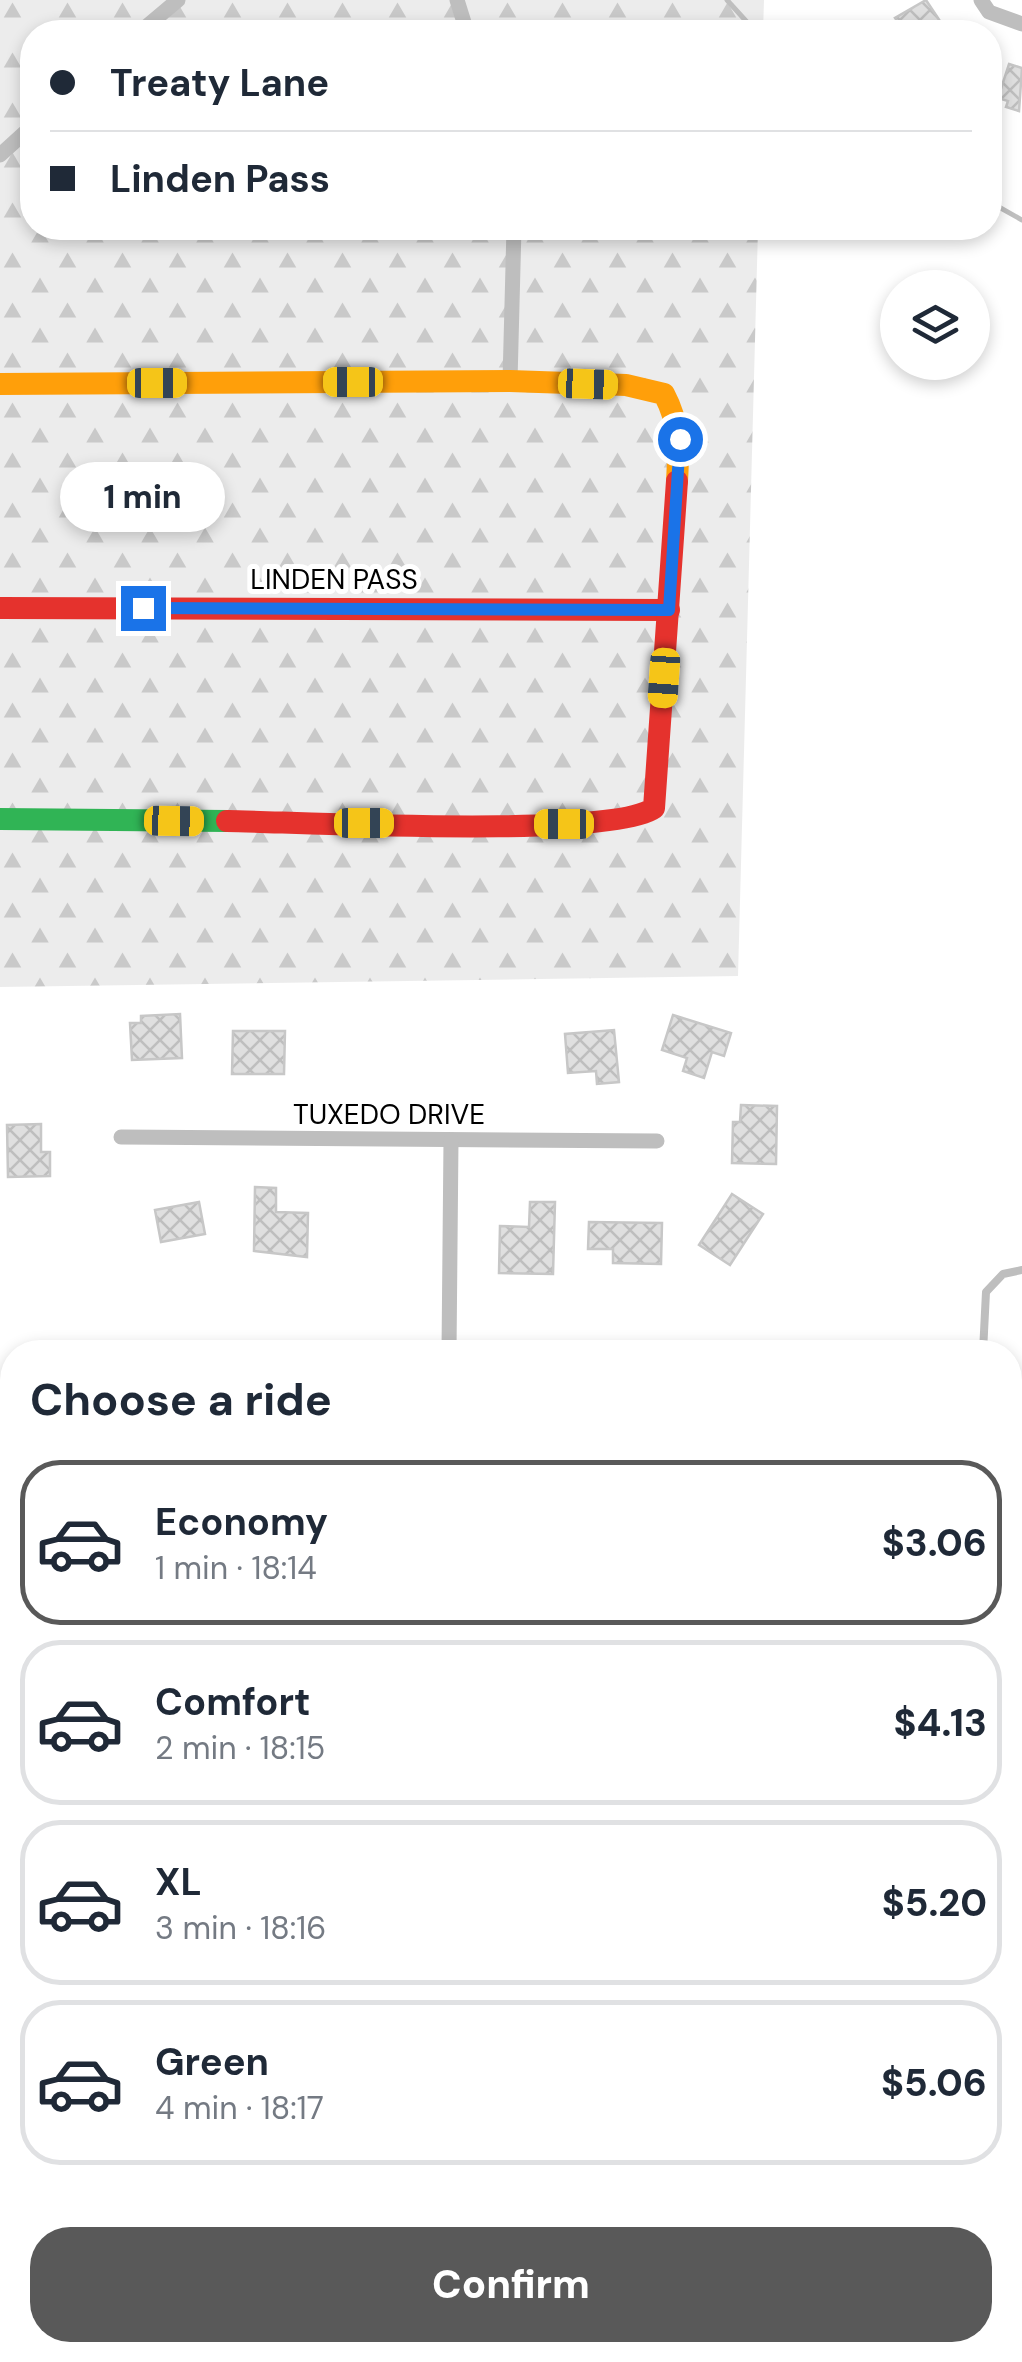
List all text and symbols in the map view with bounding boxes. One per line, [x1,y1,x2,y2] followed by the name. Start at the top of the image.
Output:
[110,58,329,108] text: Treaty Lane
[110,154,330,204] text: Linden Pass
[880,270,990,380] map controls
[880,270,990,380] button: layers
[323,367,383,397] car
[127,368,187,398] car
[557,368,619,400] car
[658,417,703,462] route start
[61,463,226,533] callout: 1 min
[103,476,182,518] text: 1 min
[250,561,418,598] street label: LINDEN PASS
[121,586,166,631] route end
[647,647,681,709] car
[144,805,204,837] car
[334,808,394,838] car
[534,809,594,839] car
[293,1096,485,1133] street label: TUXEDO DRIVE
[30,1370,332,1429] text: Choose a ride
[155,1497,328,1547] text: Economy
[35,1498,125,1588] icon: car
[882,1518,987,1568] text: $3.06
[155,1547,317,1589] text: 1 min · 18:14
[155,1677,311,1727] text: Comfort
[35,1678,125,1768] icon: car
[894,1698,987,1748] text: $4.13
[155,1727,325,1769] text: 2 min · 18:15
[155,1857,202,1907] text: XL
[35,1858,125,1948] icon: car
[882,1878,987,1928] text: $5.20
[155,1907,326,1949] text: 3 min · 18:16
[155,2037,269,2087] text: Green
[35,2038,125,2128] icon: car
[881,2058,987,2108] text: $5.06
[155,2087,324,2129] text: 4 min · 18:17
[30,2227,992,2342] button: Confirm

